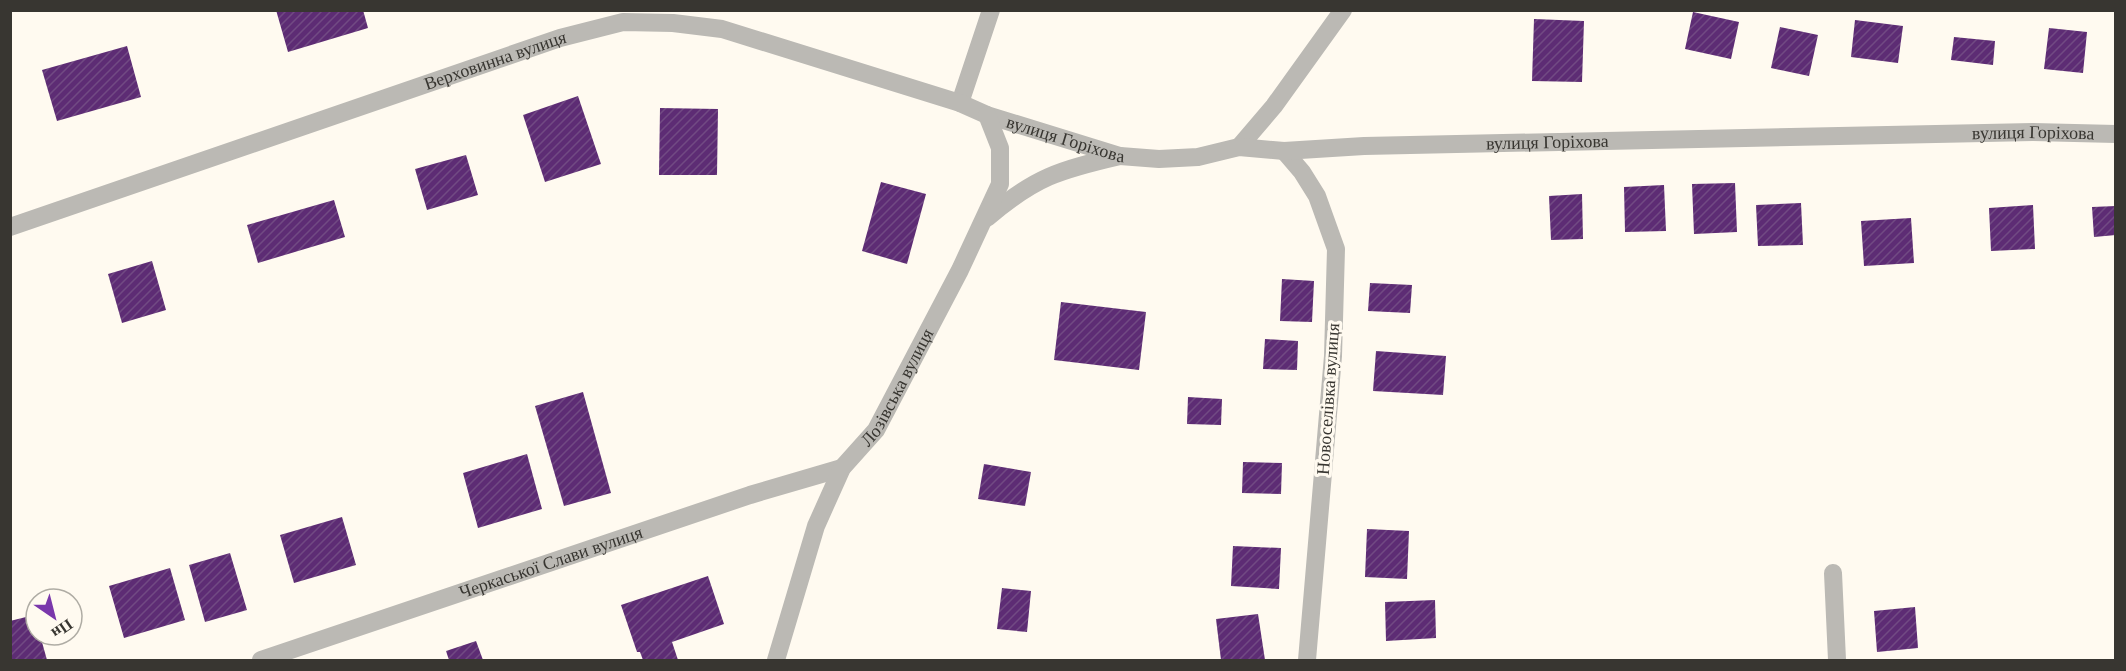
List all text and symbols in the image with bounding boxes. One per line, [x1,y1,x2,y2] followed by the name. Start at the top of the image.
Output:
[421,27,568,94] street label: Верховинна вулиця
[1004,112,1125,166] street label: вулиця Горіхова
[1972,122,2095,143] street label: вулиця Горіхова
[1486,131,1609,153] street label: вулиця Горіхова
[1313,322,1343,476] street label: Новоселівка вулиця
[857,325,937,450] street label: Лозівська вулиця
[457,522,645,602] street label: Черкаської Слави вулиця
[24,587,84,647] north arrow
[49,616,76,642] text: Пн

